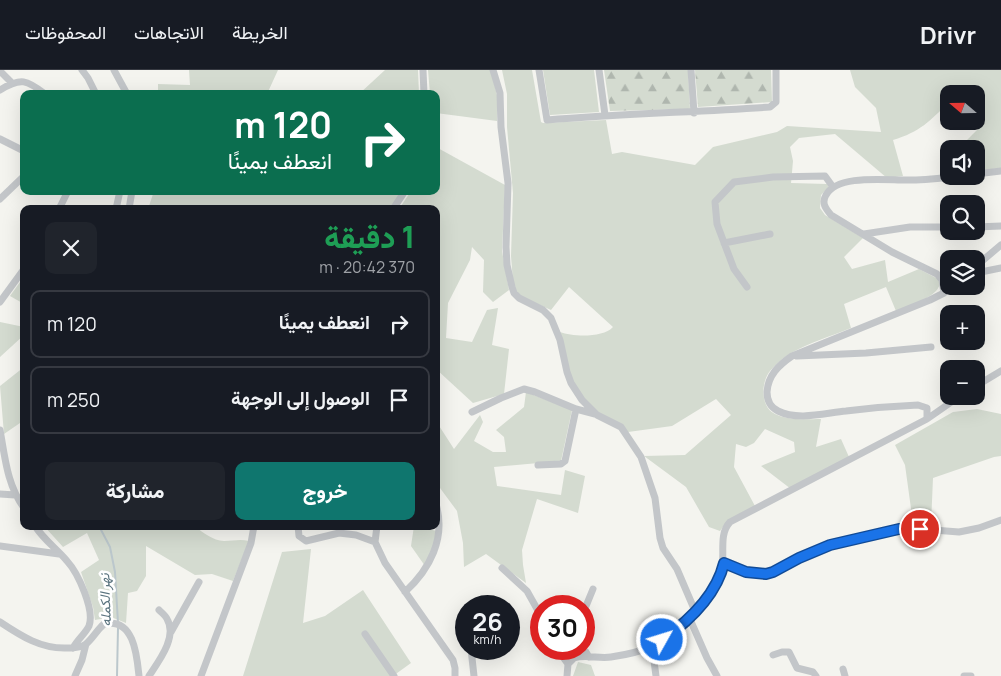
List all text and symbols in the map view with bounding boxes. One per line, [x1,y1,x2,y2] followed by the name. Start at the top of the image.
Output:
[920,18,976,51] text: Drivr
[25,20,106,44] text: المحفوظات
[134,20,204,44] text: الاتجاهات
[232,20,288,44] text: الخريطة
[940,85,985,130] north arrow
[940,85,985,405] map controls
[234,101,332,149] text: 120 m
[350,110,415,175] icon: right
[940,140,985,185] button: sound
[228,146,332,176] text: انعطف يمينًا
[940,195,985,240] button: search
[324,216,415,257] text: 1 دقيقة
[45,222,97,274] button: close
[940,250,985,295] button: layers
[319,256,415,278] text: 370 m · 20:42
[940,305,985,350] button: +
[279,309,370,335] text: انعطف يمينًا
[385,310,413,338] icon: right
[47,311,97,337] text: 120 m
[940,360,985,405] button: −
[231,385,370,411] text: الوصول إلى الوجهة
[385,386,413,414] icon: arrive
[47,387,100,413] text: 250 m
[45,462,225,520] button: مشاركة
[235,462,415,520] button: خروج
[899,508,941,550] pin
[906,515,934,543] icon: arrive
[94,572,115,627] water label: نهر الكمله
[530,595,595,660] speed limit sign: 30
[472,604,503,639] text: 26
[635,613,687,665] position arrow
[474,631,501,648] text: km/h

